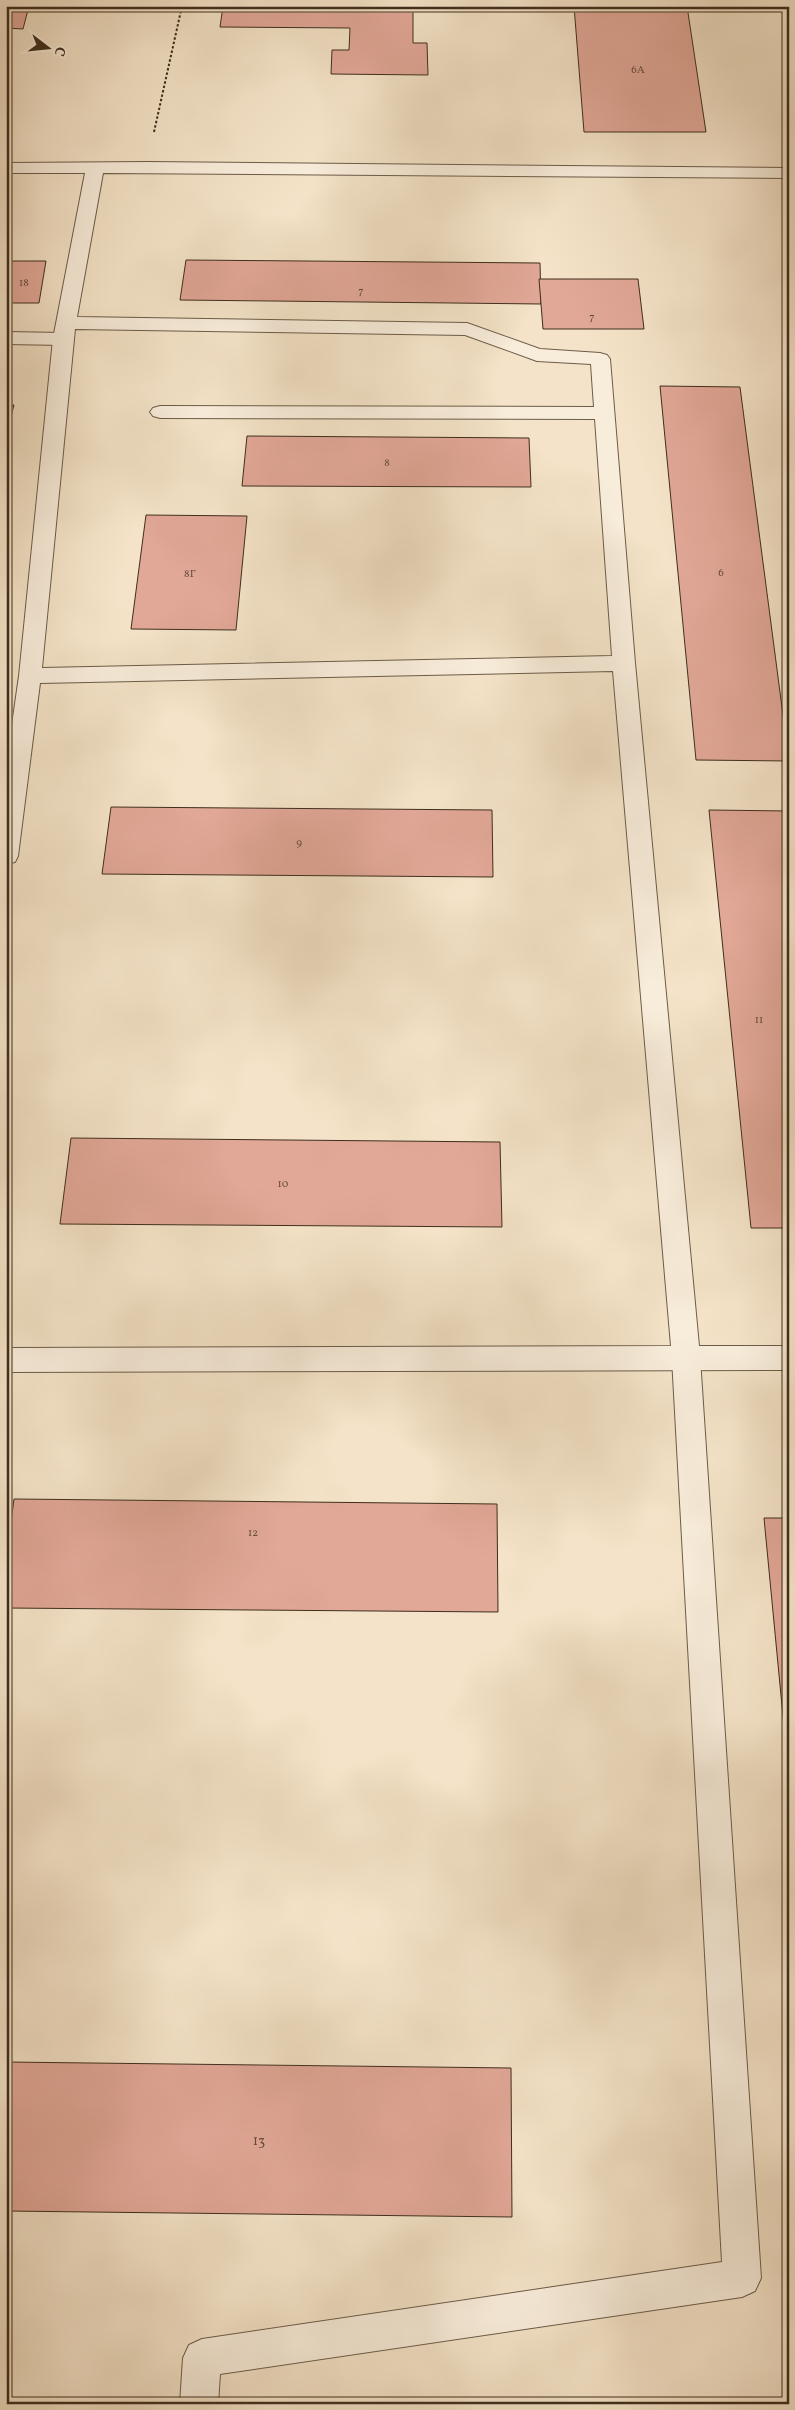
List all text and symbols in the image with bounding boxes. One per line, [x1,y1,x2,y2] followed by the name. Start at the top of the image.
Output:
[22,22,72,72] north arrow
[49,44,69,58] text: С
[631,63,645,78] house number: 6А
[19,276,29,291] house number: 18
[358,284,364,299] house number: 7
[589,310,595,325] house number: 7
[384,456,390,471] house number: 8
[718,566,724,581] house number: 6
[184,567,196,582] house number: 8Г
[296,836,302,851] house number: 9
[755,1013,763,1028] house number: 11
[278,1177,289,1192] house number: 10
[248,1526,258,1541] house number: 12
[253,2132,265,2151] house number: 13

